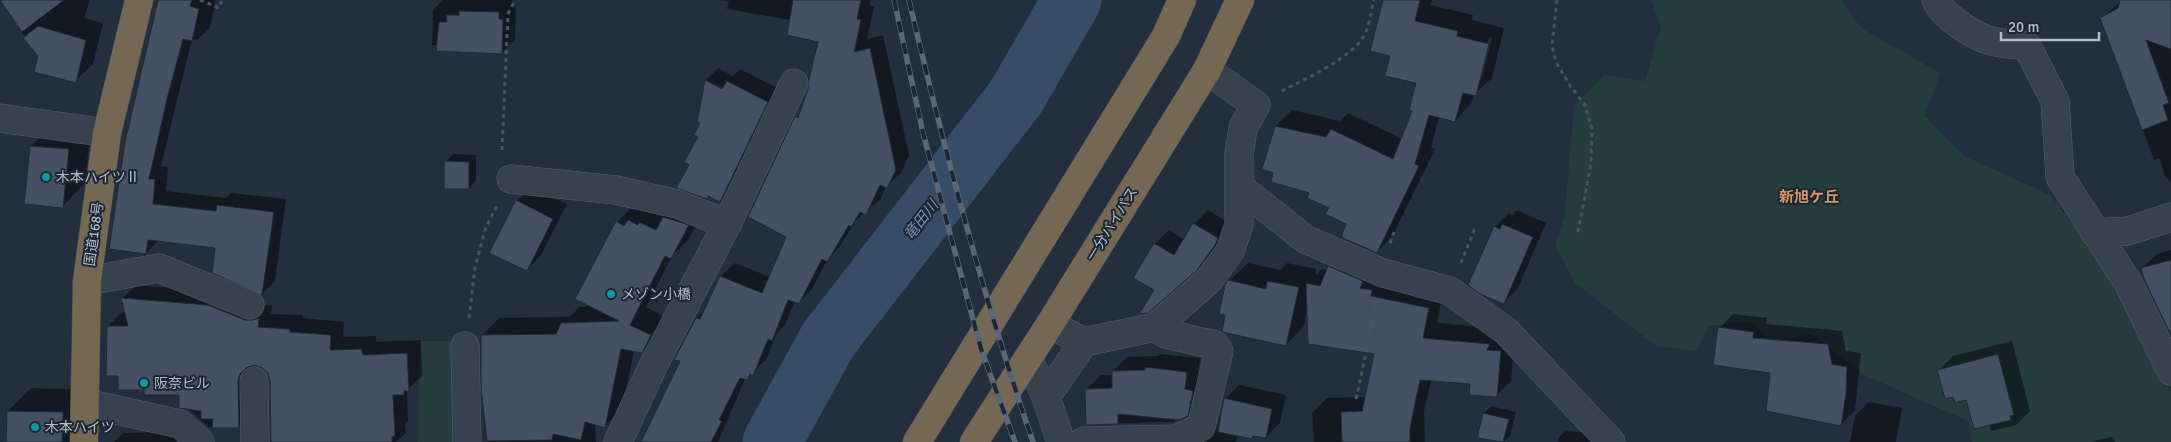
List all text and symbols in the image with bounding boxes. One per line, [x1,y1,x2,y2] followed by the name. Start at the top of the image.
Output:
[2001,10,2098,42] scale bar
[2008,18,2039,36] text: 20 m
[56,169,140,186] place label: 木本ハイツⅡ
[40,171,52,183] marker: 木本ハイツⅡ
[1083,184,1141,264] street label: 一分バイパス
[1779,188,1839,206] district label: 新旭ケ丘
[900,195,943,243] water label: 竜田川
[81,201,107,267] street label: 国道168号
[621,286,691,303] place label: メゾン小橋
[605,288,617,300] marker: メゾン小橋
[154,375,210,392] place label: 阪奈ビル
[138,377,150,389] marker: 阪奈ビル
[45,419,115,436] place label: 木本ハイツ
[29,421,41,433] marker: 木本ハイツ

